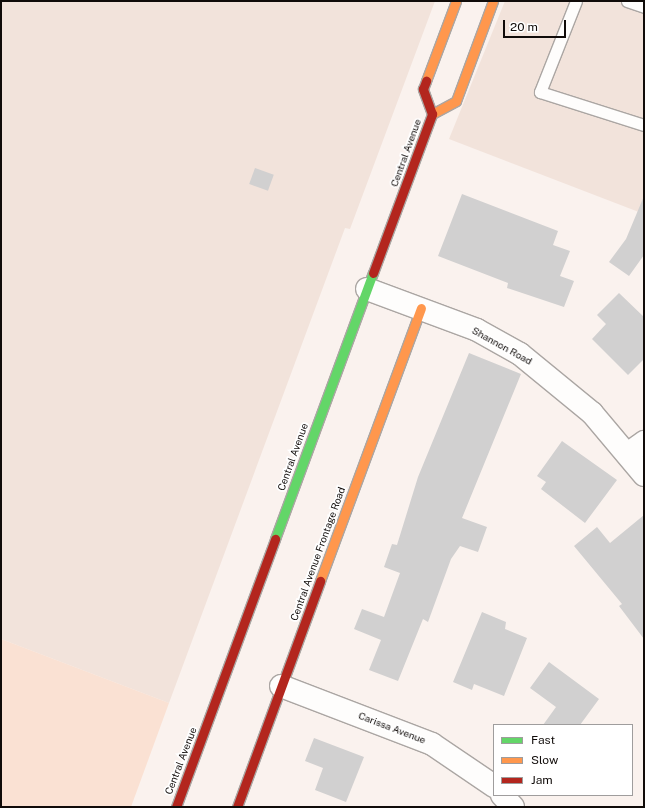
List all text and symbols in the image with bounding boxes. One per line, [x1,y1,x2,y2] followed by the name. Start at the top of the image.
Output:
[505,12,568,38] scale bar
[510,20,538,34] text: 20 m
[388,118,424,188] street label: Central Avenue
[470,324,534,368] street label: Shannon Road
[275,422,311,492] street label: Central Avenue
[288,485,348,623] street label: Central Avenue Frontage Road
[357,710,427,746] street label: Carissa Avenue
[493,724,633,796] legend
[163,726,199,796] street label: Central Avenue
[531,733,555,747] text: Fast
[531,753,558,767] text: Slow
[531,773,553,787] text: Jam

